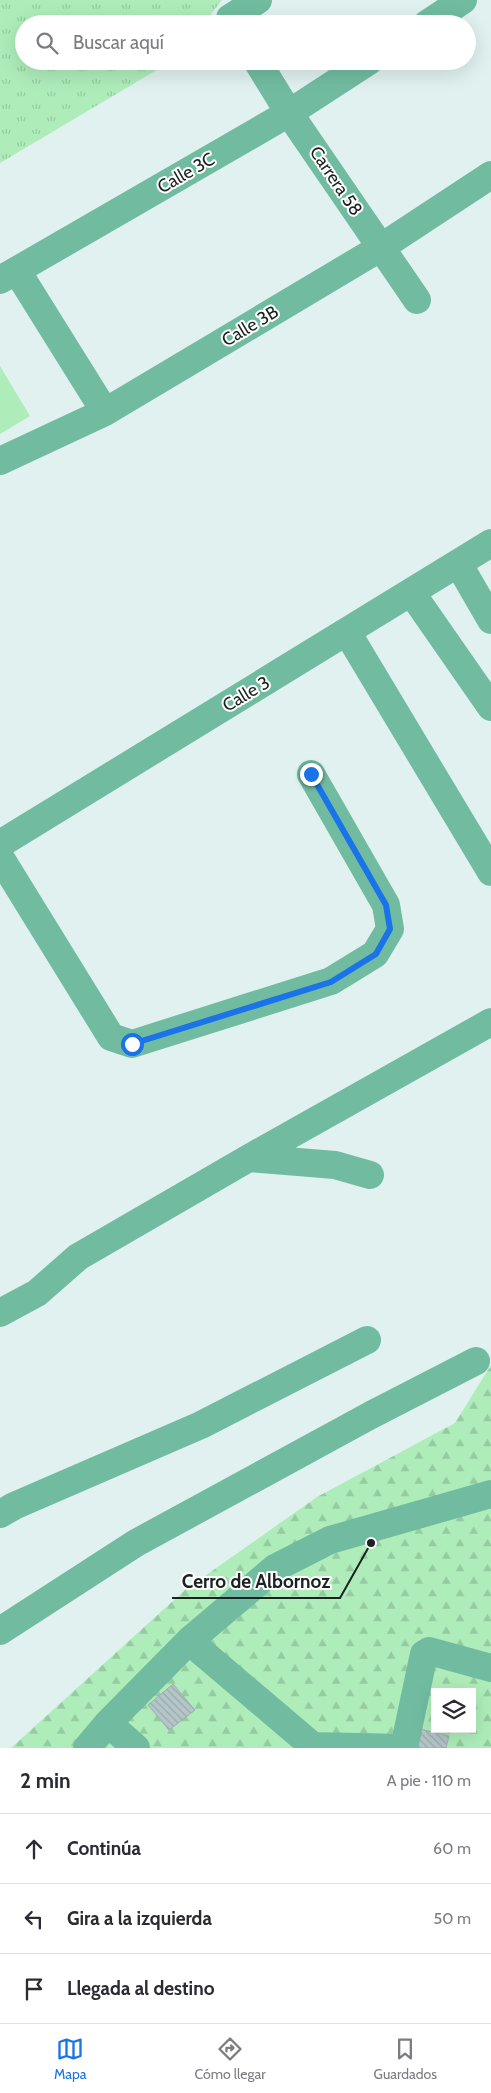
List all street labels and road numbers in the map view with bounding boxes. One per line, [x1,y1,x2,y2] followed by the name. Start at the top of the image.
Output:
[305,142,367,220] street label: Carrera 58
[154,148,218,198] street label: Calle 3C
[218,301,282,351] street label: Calle 3B
[218,671,274,717] street label: Calle 3

